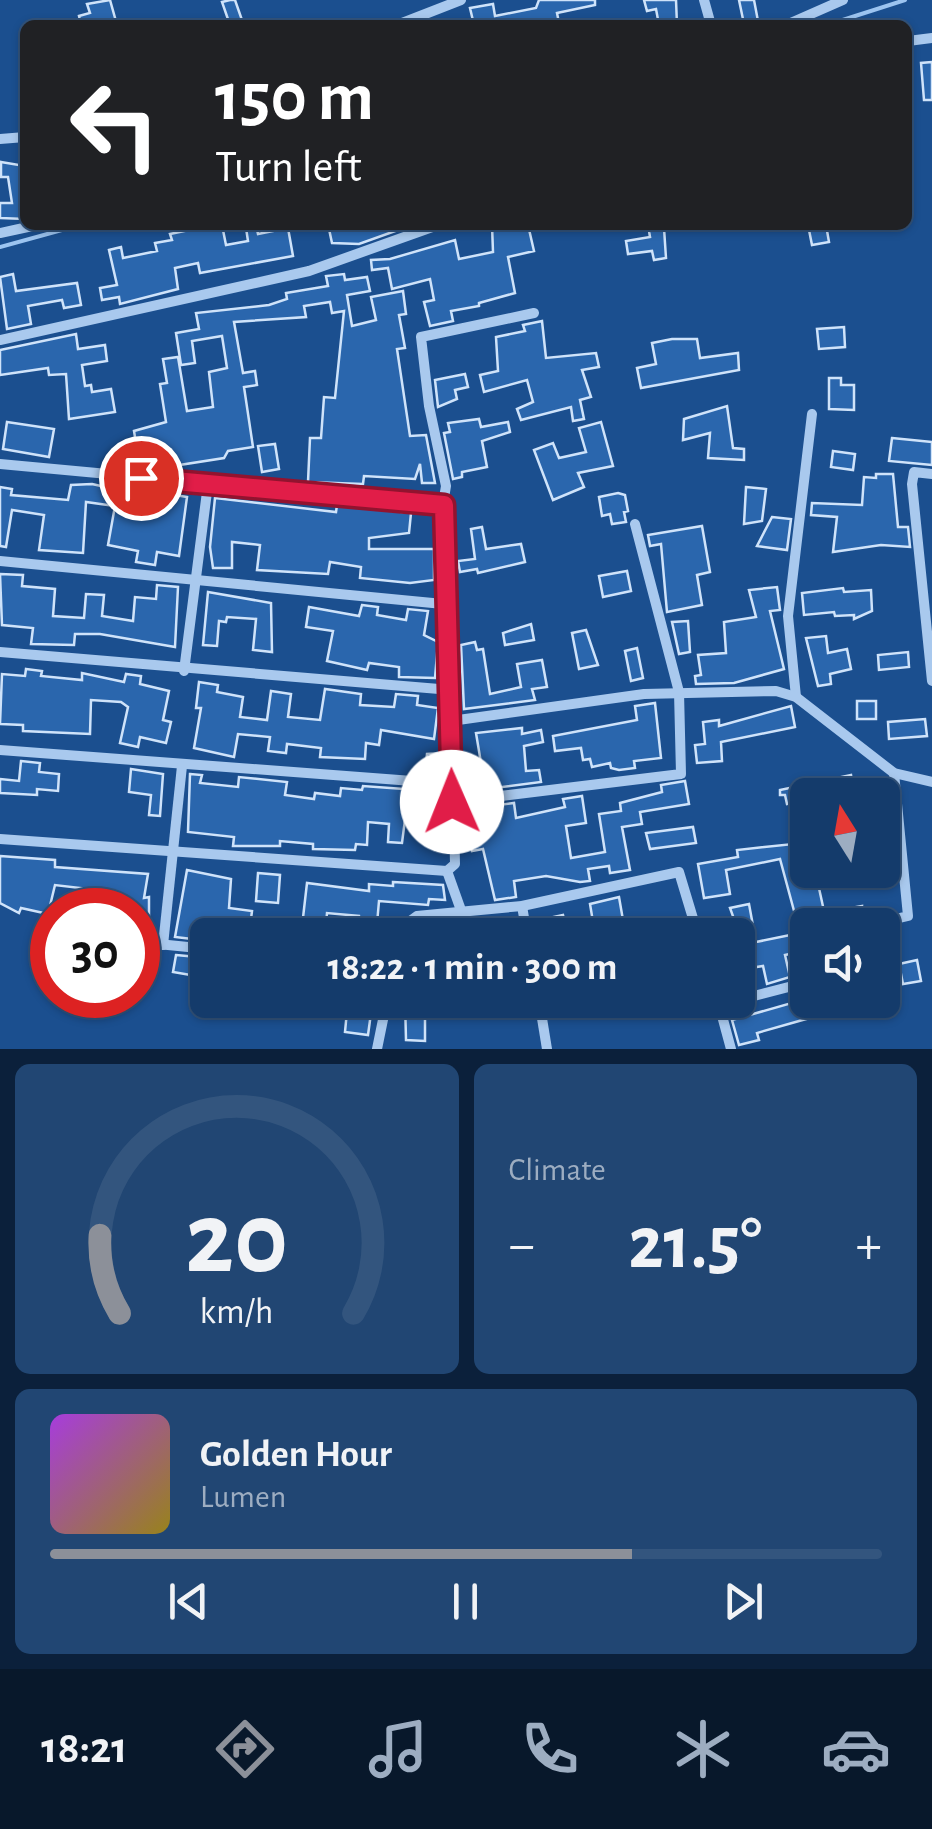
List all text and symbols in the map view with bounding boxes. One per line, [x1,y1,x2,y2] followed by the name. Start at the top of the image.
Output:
[50,60,180,190] icon: left
[215,63,374,133] text: 150 m
[215,145,362,190] text: Turn left
[99,436,184,521] pin
[114,451,169,506] icon: arrive
[400,750,504,854] position arrow
[790,778,900,888] north arrow
[790,778,900,1018] map controls
[30,888,160,1018] speed limit sign: 30
[790,908,900,1018] button: sound
[328,949,617,987] text: 18:22 · 1 min · 300 m
[509,1154,606,1186] text: Climate
[185,1188,288,1292] text: 20
[628,1207,762,1282] text: 21.5°
[509,1218,535,1273] text: −
[856,1218,882,1273] text: +
[200,1294,274,1330] text: km/h
[200,1436,392,1474] text: Golden Hour
[200,1481,286,1513] text: Lumen
[161,1574,216,1629] icon: previous
[438,1574,493,1629] icon: pause
[716,1574,771,1629] icon: next
[210,1714,280,1784] icon: directions
[363,1714,433,1784] icon: music
[515,1714,585,1784] icon: phone
[668,1714,738,1784] icon: climate
[821,1714,891,1784] icon: car
[41,1726,127,1771] text: 18:21

